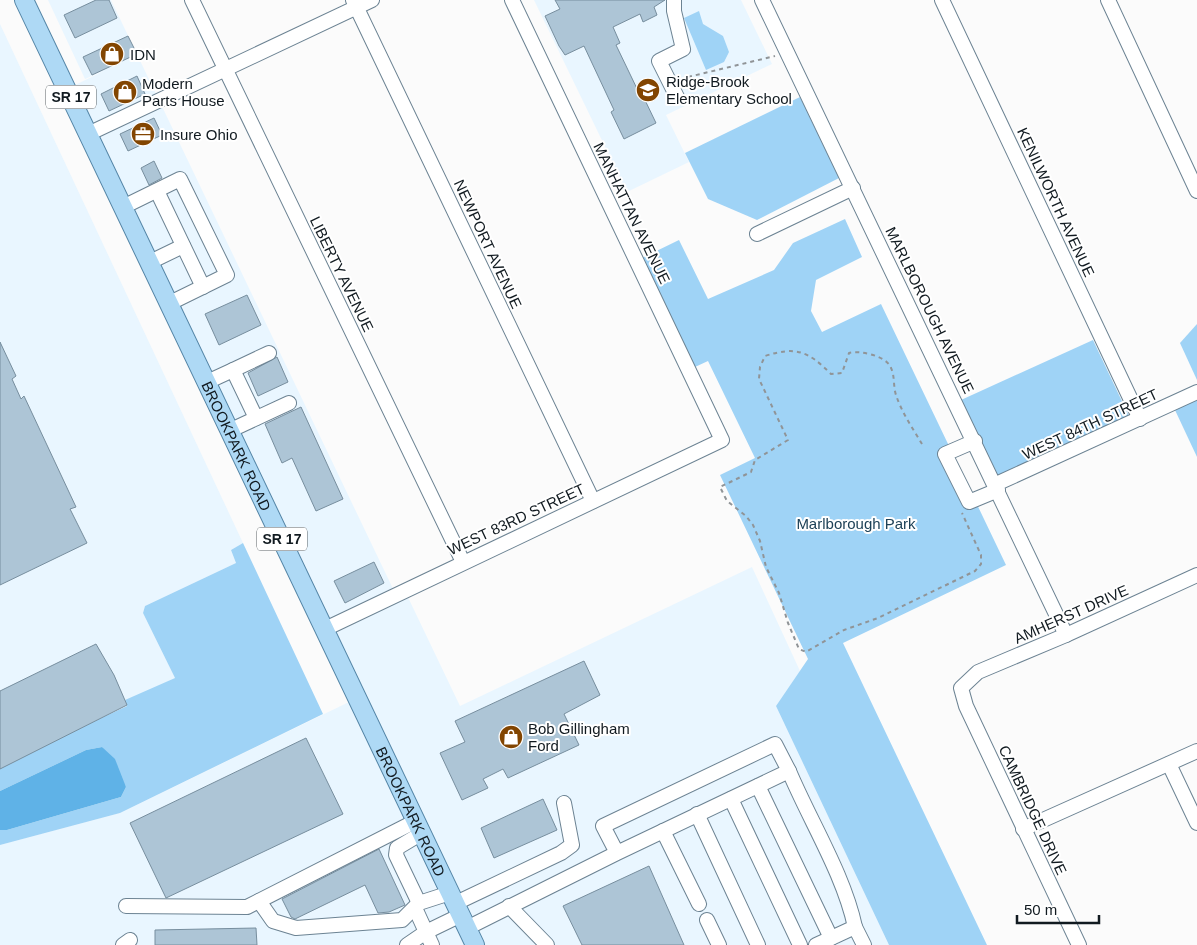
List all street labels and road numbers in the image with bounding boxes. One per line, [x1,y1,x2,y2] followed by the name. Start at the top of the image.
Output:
[46,85,96,108] road number: SR 17
[1014,125,1098,279] street label: KENILWORTH AVENUE
[590,140,674,286] street label: MANHATTAN AVENUE
[451,177,525,311] street label: NEWPORT AVENUE
[307,214,377,334] street label: LIBERTY AVENUE
[882,224,978,396] street label: MARLBOROUGH AVENUE
[199,378,275,514] street label: BROOKPARK ROAD
[1020,385,1160,463] street label: WEST 84TH STREET
[445,480,587,558] street label: WEST 83RD STREET
[257,528,307,550] road number: SR 17
[1011,581,1131,647] street label: AMHERST DRIVE
[996,743,1070,877] street label: CAMBRIDGE DRIVE
[373,744,449,879] street label: BROOKPARK ROAD

